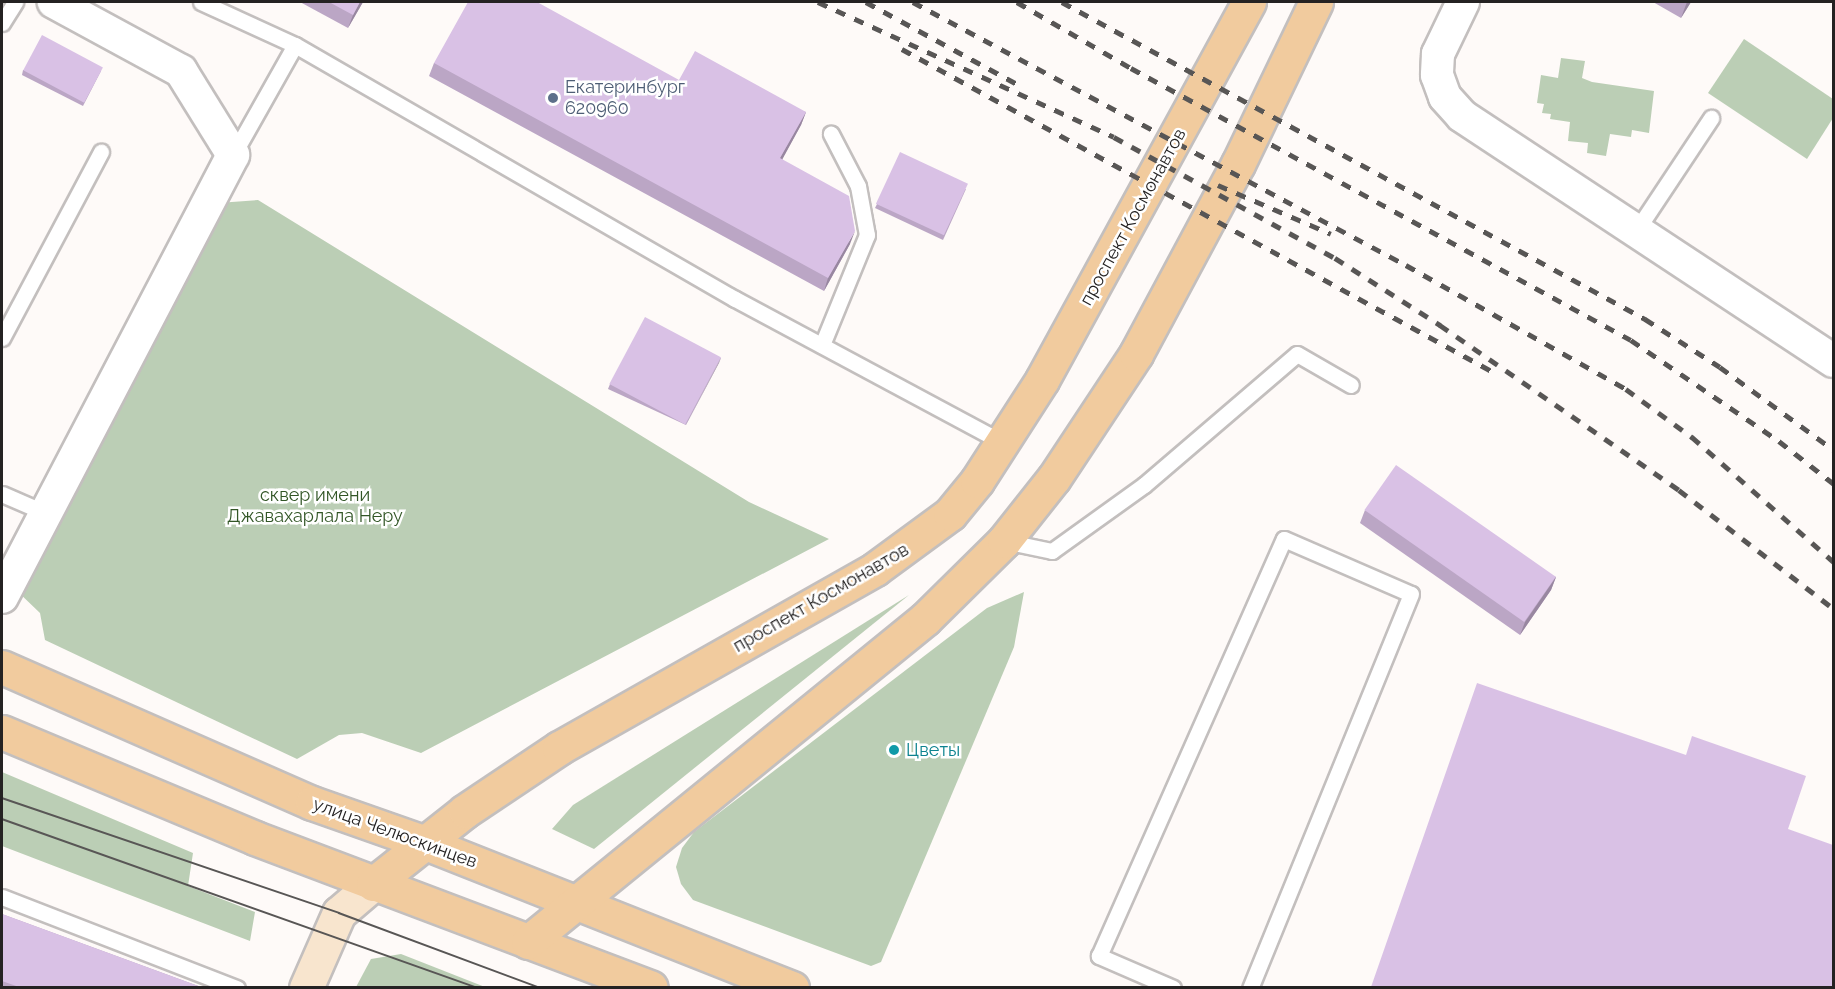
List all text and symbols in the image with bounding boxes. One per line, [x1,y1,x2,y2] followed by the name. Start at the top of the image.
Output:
[565,77,685,119] place label: Екатеринбург 620960
[546,91,560,105] marker: Екатеринбург 620960
[1075,125,1191,309] street label: проспект Космонавтов
[227,485,403,528] park label: сквер имени Джавахарлала Неру
[729,539,913,657] street label: проспект Космонавтов
[906,739,960,761] place label: Цветы
[887,743,901,757] marker: Цветы
[310,793,480,873] street label: улица Челюскинцев

